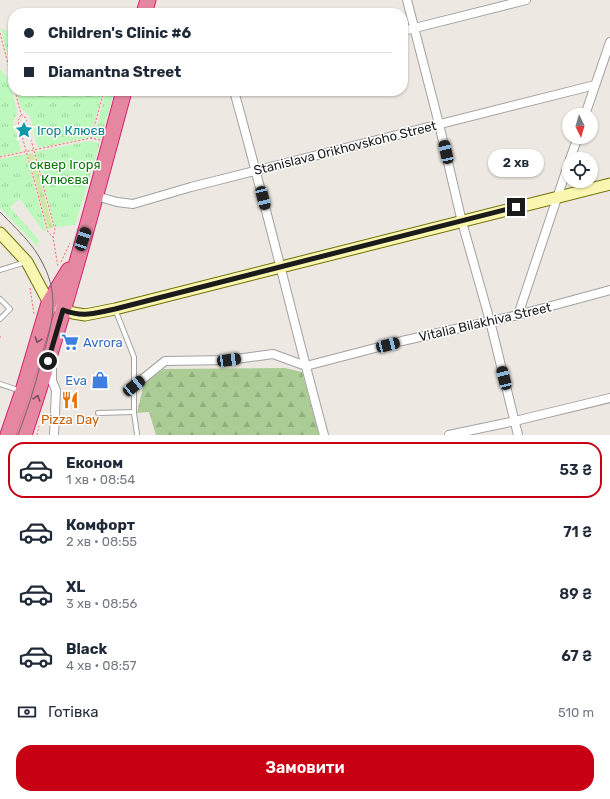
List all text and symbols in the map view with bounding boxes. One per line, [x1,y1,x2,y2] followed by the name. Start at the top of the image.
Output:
[48,24,191,42] text: Children's Clinic #6
[48,63,181,81] text: Diamantna Street
[562,108,598,144] north arrow
[562,108,598,188] map controls
[252,118,438,178] street label: Stanislava Orikhovskoho Street
[14,120,34,140] place icon: Ігор Клюєв
[37,123,105,138] place label: Ігор Клюєв
[437,139,455,165] car
[488,149,544,177] callout: 2 хв
[562,152,598,188] button: locate
[503,155,529,170] text: 2 хв
[30,157,100,187] park label: сквер Ігоря Клюєва
[254,185,272,211] car
[507,198,525,216] route end
[74,226,92,252] car
[417,299,553,345] street label: Vitalia Bilakhiva Street
[60,332,80,352] supermarket icon: Avrora
[83,335,123,350] place label: Avrora
[34,336,43,343] one-way arrow
[375,336,401,354] car
[39,352,57,370] route start
[216,352,242,368] car
[495,365,513,391] car
[90,370,110,390] shop icon: Eva
[65,373,87,388] place label: Eva
[121,374,147,398] car
[60,390,80,410] restaurant icon: Pizza Day
[32,395,40,402] one-way arrow
[41,412,99,427] place label: Pizza Day
[18,452,54,488] icon: car
[66,454,123,472] text: Економ
[560,461,592,479] text: 53 ₴
[66,472,135,487] text: 1 хв · 08:54
[18,514,54,550] icon: car
[66,516,135,534] text: Комфорт
[563,523,592,541] text: 71 ₴
[66,534,137,549] text: 2 хв · 08:55
[18,576,54,612] icon: car
[66,578,85,596] text: XL
[559,585,592,603] text: 89 ₴
[66,596,137,611] text: 3 хв · 08:56
[18,638,54,674] icon: car
[66,640,107,658] text: Black
[561,647,592,665] text: 67 ₴
[66,658,136,673] text: 4 хв · 08:57
[16,701,38,723] icon: cash
[48,703,99,721] text: Готівка
[558,705,594,720] text: 510 m
[16,745,594,791] button: Замовити

